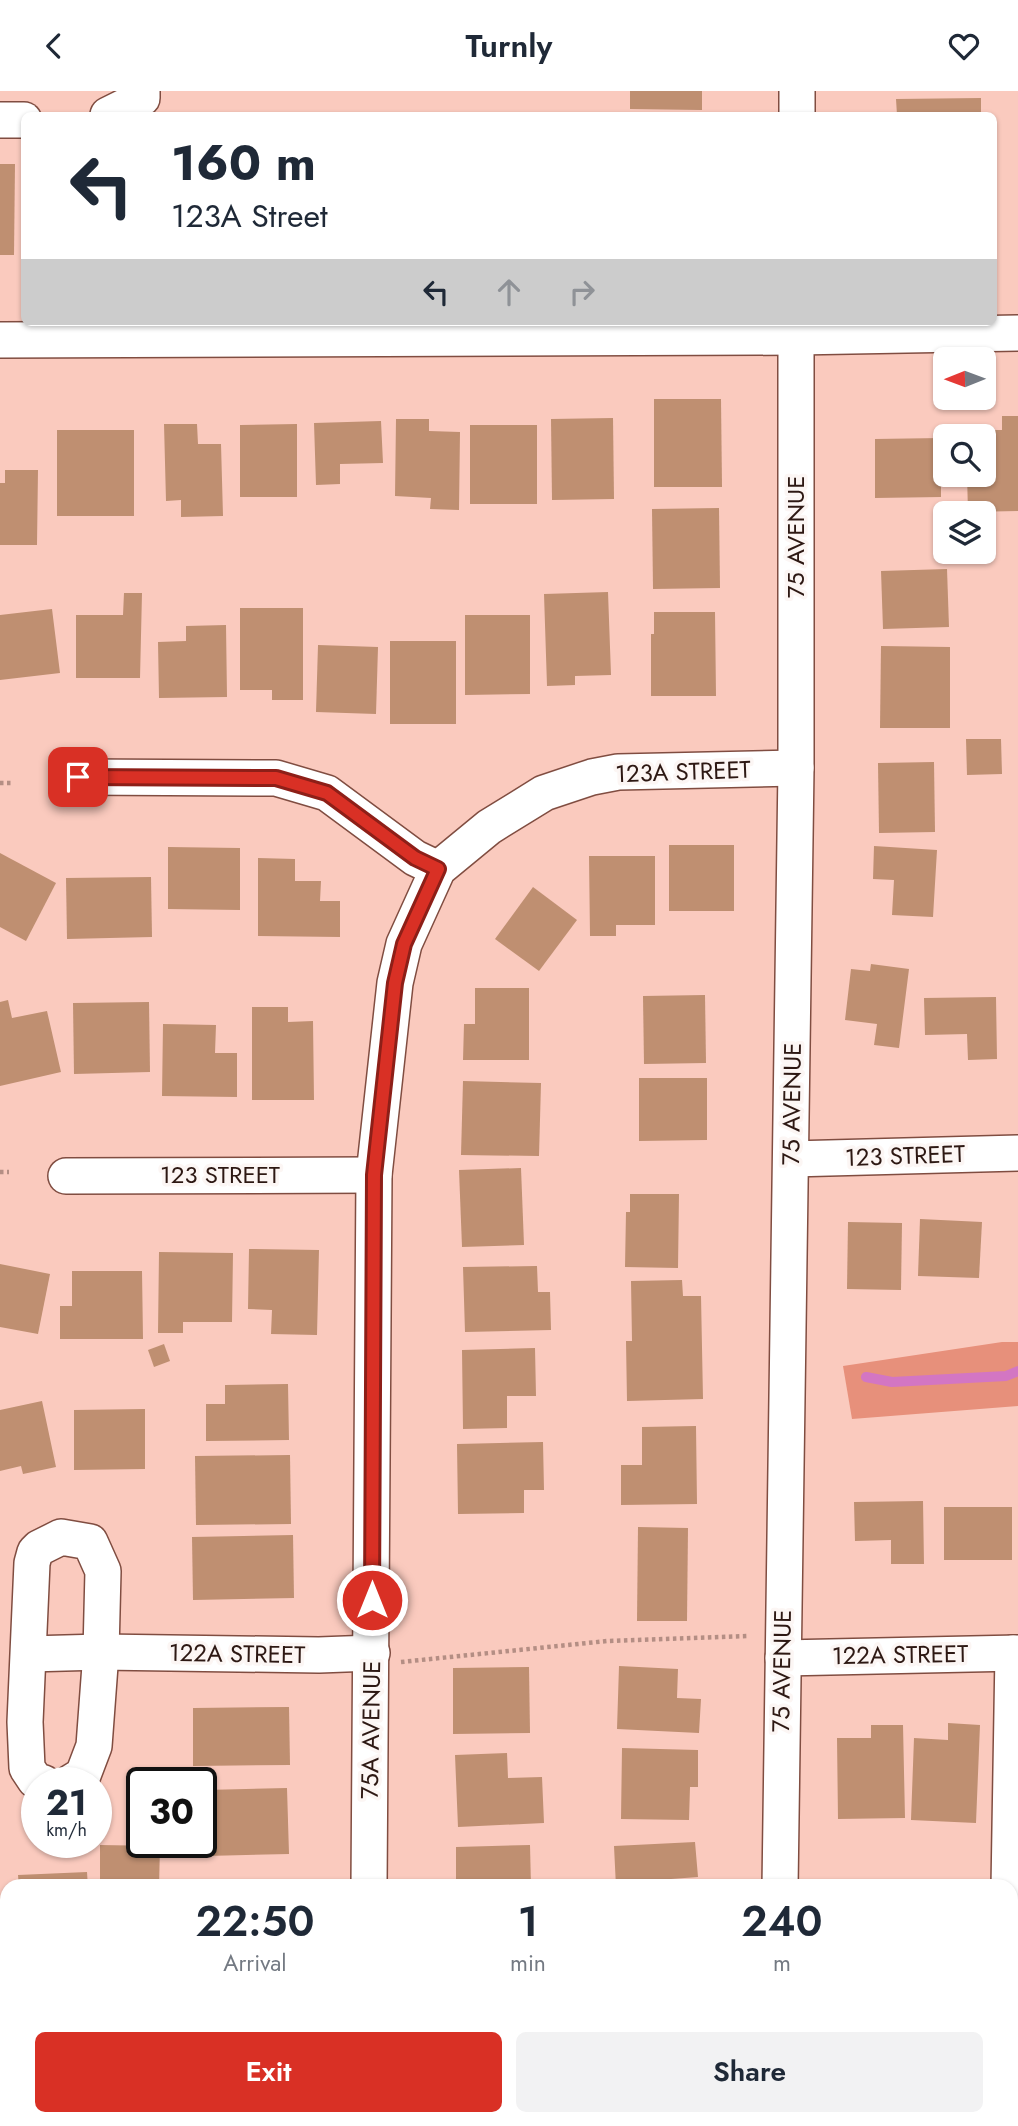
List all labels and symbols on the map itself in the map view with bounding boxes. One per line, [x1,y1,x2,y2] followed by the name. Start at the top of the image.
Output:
[933,347,996,409] north arrow
[778,476,813,598] street label: 75 AVENUE
[48,747,108,807] pin
[615,752,751,791] street label: 123A STREET
[773,1042,810,1166] street label: 75 AVENUE
[844,1136,966,1175] street label: 123 STREET
[160,1157,280,1192] street label: 123 STREET
[335,1563,409,1637] position arrow
[763,1609,800,1733] street label: 75 AVENUE
[168,1635,306,1672] street label: 122A STREET
[831,1636,969,1673] street label: 122A STREET
[352,1660,389,1800] street label: 75A AVENUE
[126,1767,217,1858] speed limit sign: 30

